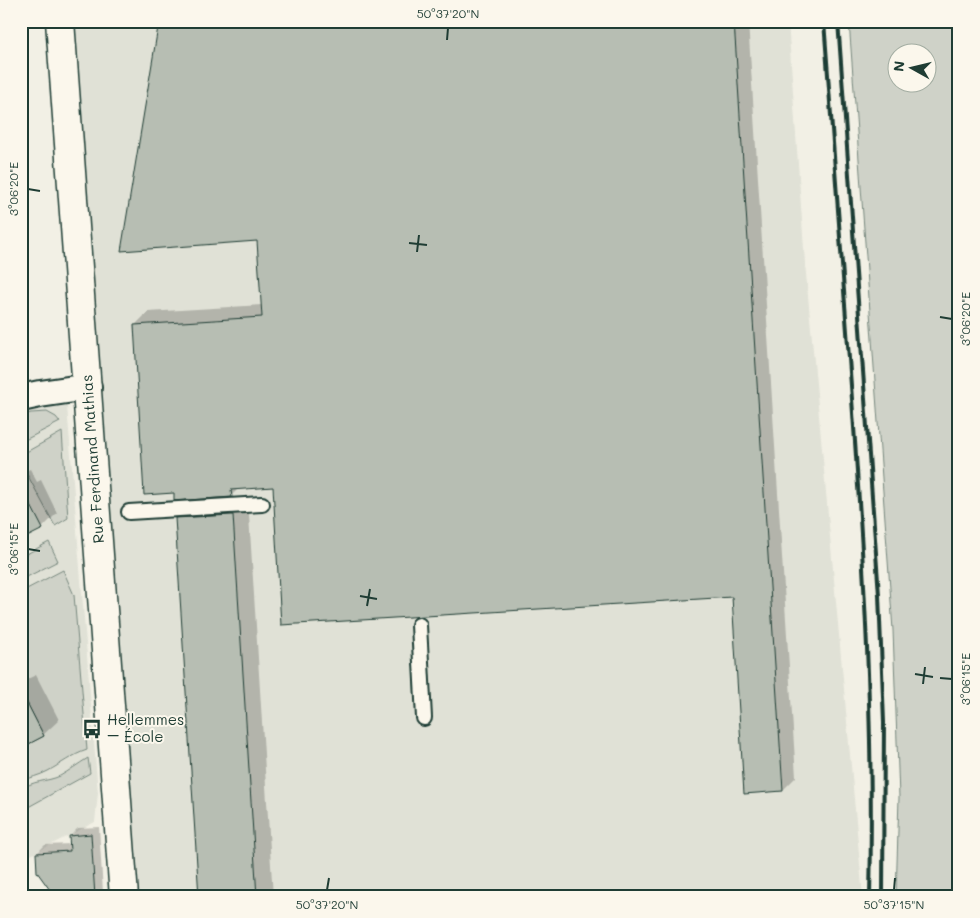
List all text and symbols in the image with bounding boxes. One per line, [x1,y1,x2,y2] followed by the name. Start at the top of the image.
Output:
[417,5,479,21] text: 50°37'20"N
[888,42,938,92] north arrow
[888,60,909,73] text: N
[5,162,21,216] text: 3°06'20"E
[957,292,973,346] text: 3°06'20"E
[76,374,108,544] street label: Rue Ferdinand Mathias
[5,523,21,575] text: 3°06'15"E
[957,653,973,705] text: 3°06'15"E
[107,709,184,746] place label: Hellemmes – École
[81,718,103,740] bus stop icon: Hellemmes – École
[296,896,358,912] text: 50°37'20"N
[864,896,924,912] text: 50°37'15"N

